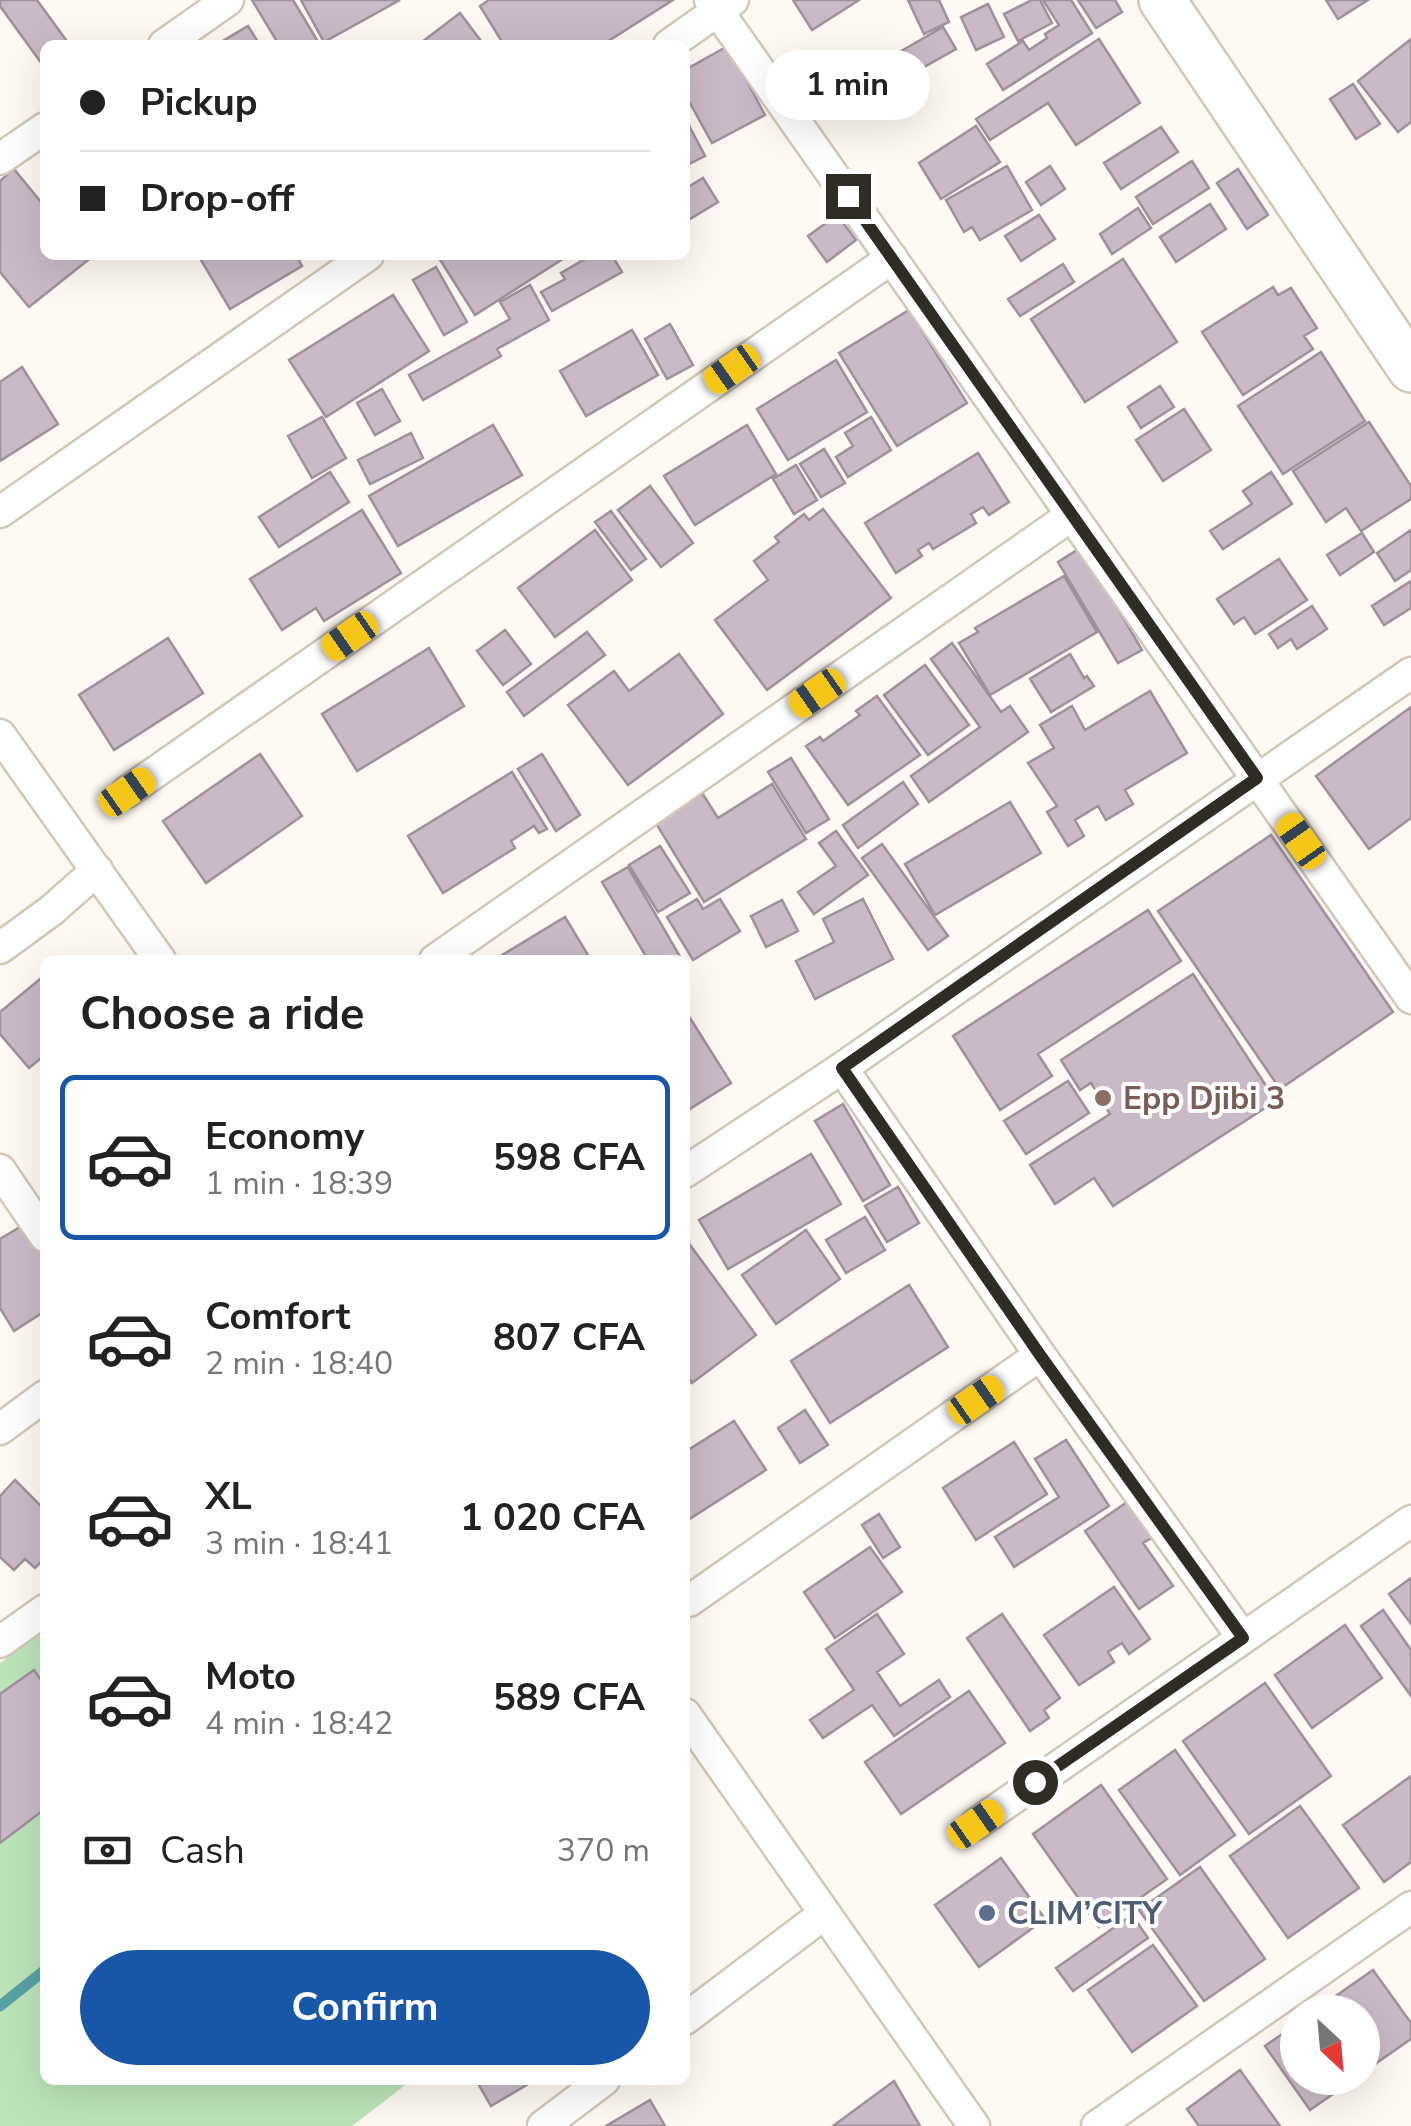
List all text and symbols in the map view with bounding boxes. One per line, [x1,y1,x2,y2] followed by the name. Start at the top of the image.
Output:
[766,51,930,121] callout: 1 min
[806,63,889,106] text: 1 min
[140,77,258,128] text: Pickup
[140,173,294,224] text: Drop-off
[826,174,871,219] route end
[699,340,765,398] car
[317,607,383,665] car
[784,664,850,722] car
[94,763,160,821] car
[1272,808,1330,874] car
[80,984,365,1045] text: Choose a ride
[1123,1077,1285,1120] place label: Epp Djibi 3
[1092,1087,1114,1109] marker: Epp Djibi 3
[205,1111,364,1162] text: Economy
[85,1113,175,1203] icon: car
[493,1132,645,1183] text: 598 CFA
[205,1162,393,1205] text: 1 min · 18:39
[205,1291,350,1342] text: Comfort
[85,1293,175,1383] icon: car
[493,1312,645,1363] text: 807 CFA
[205,1342,393,1385] text: 2 min · 18:40
[943,1371,1009,1429] car
[205,1471,252,1522] text: XL
[85,1473,175,1563] icon: car
[460,1492,645,1543] text: 1 020 CFA
[205,1522,393,1565] text: 3 min · 18:41
[205,1651,296,1702] text: Moto
[85,1653,175,1743] icon: car
[493,1672,645,1723] text: 589 CFA
[205,1702,393,1745] text: 4 min · 18:42
[1013,1760,1058,1805] route start
[943,1795,1009,1853] car
[80,1823,135,1878] icon: cash
[160,1825,245,1876] text: Cash
[557,1829,650,1872] text: 370 m
[1007,1892,1163,1935] place label: CLIM’CITY
[976,1902,998,1924] marker: CLIM’CITY
[80,1950,650,2065] button: Confirm
[1280,1995,1380,2095] north arrow
[1280,1995,1380,2095] map controls

